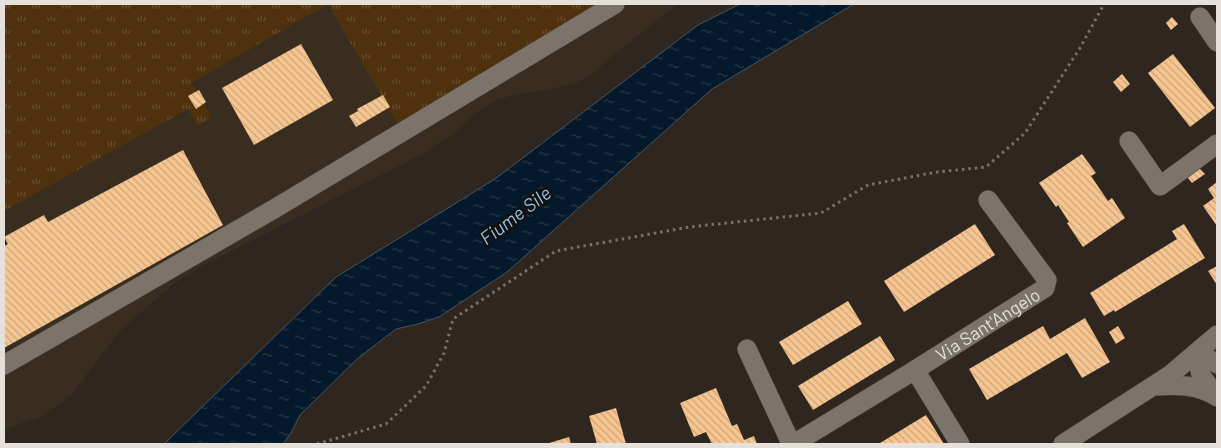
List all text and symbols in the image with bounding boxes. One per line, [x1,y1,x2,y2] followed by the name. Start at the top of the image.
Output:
[475,181,555,249] water label: Fiume Sile
[931,283,1044,365] street label: Via Sant'Angelo

